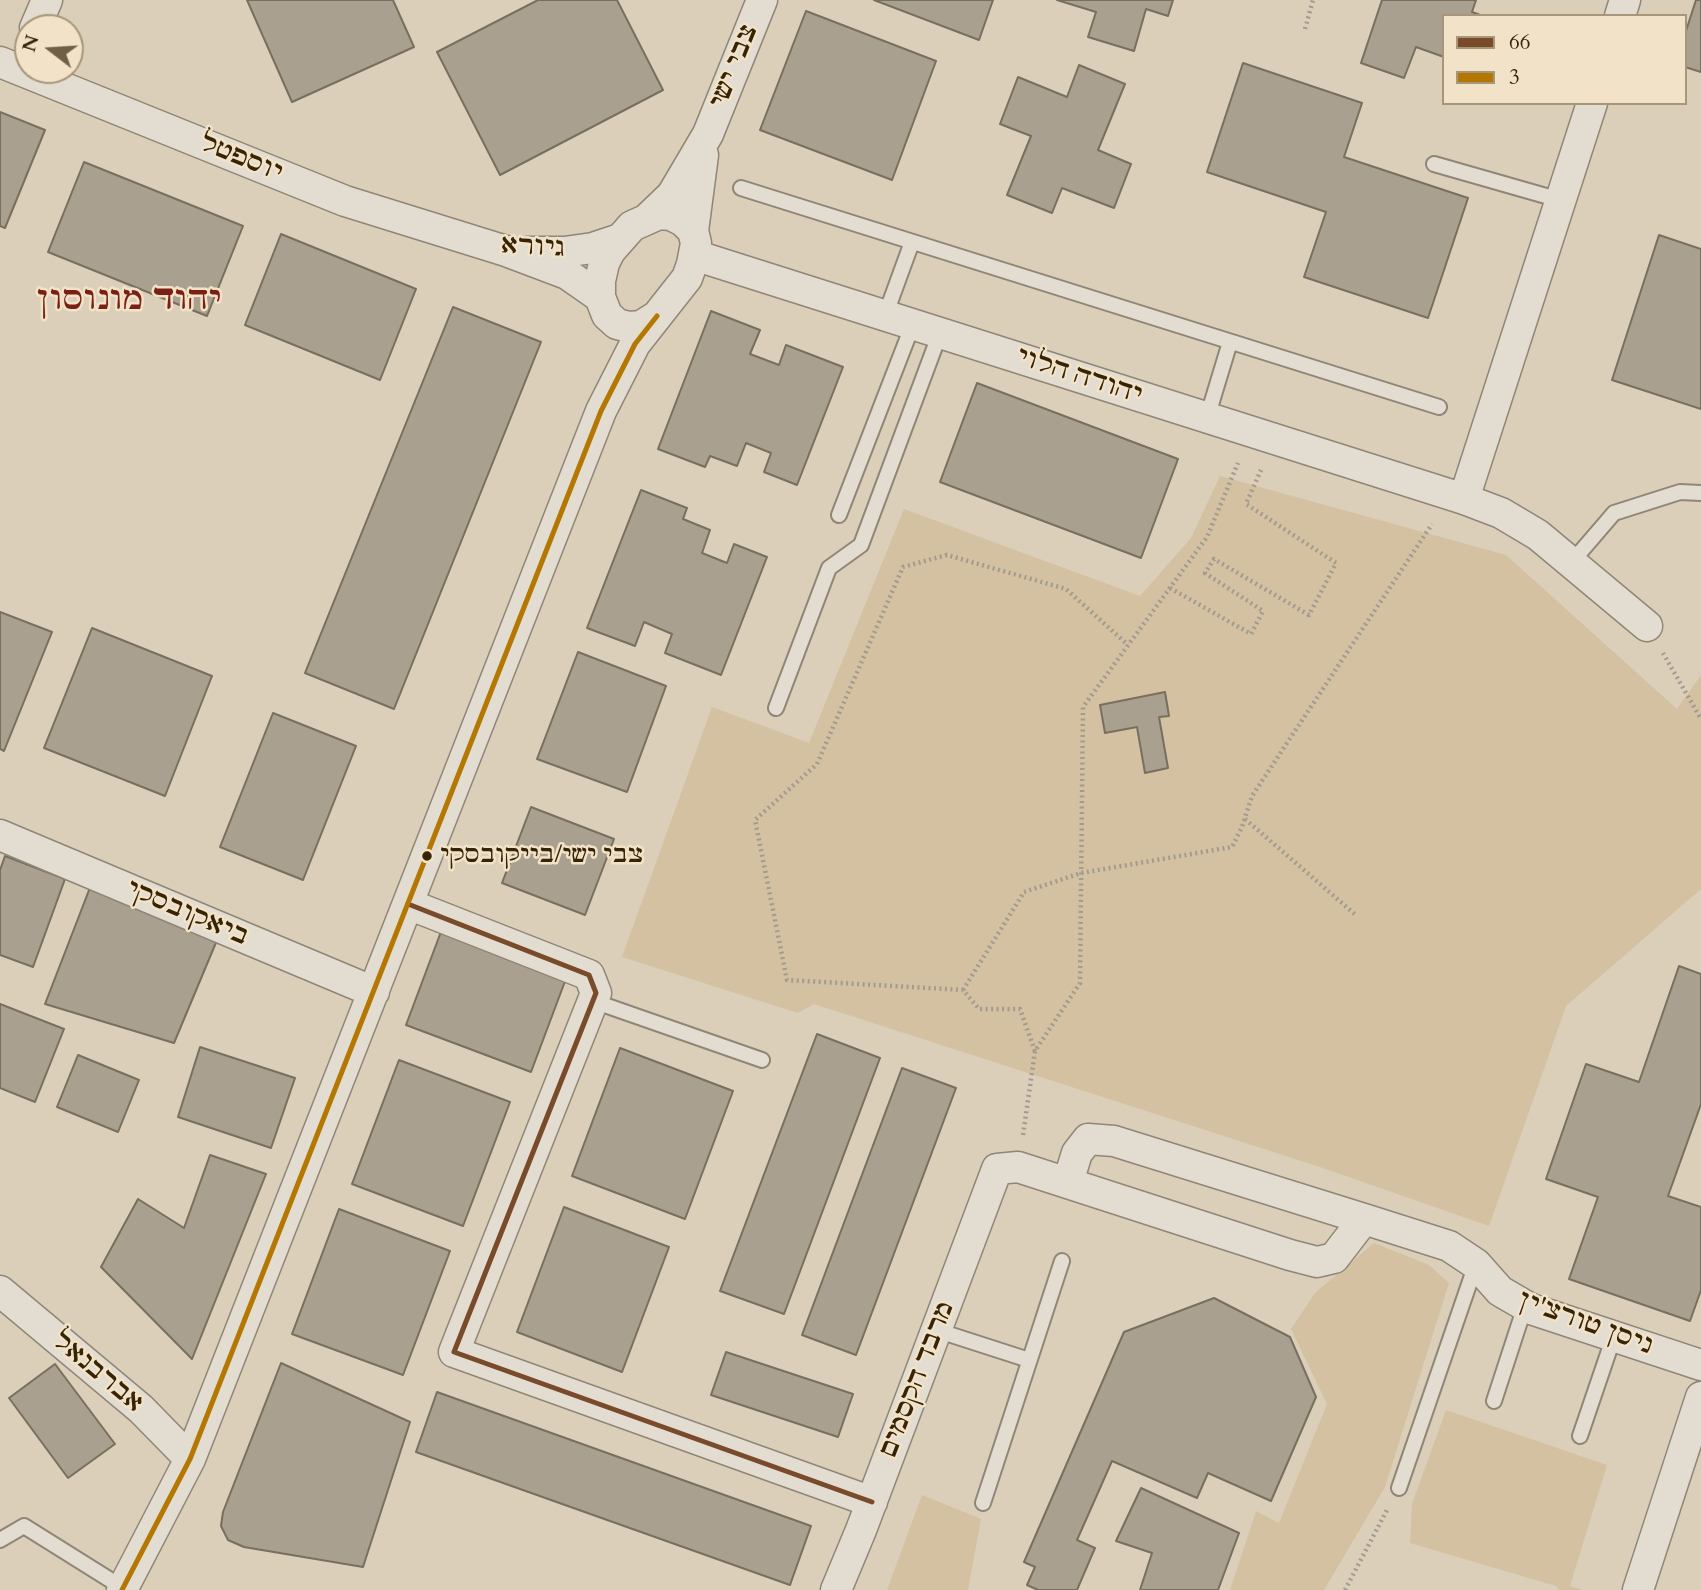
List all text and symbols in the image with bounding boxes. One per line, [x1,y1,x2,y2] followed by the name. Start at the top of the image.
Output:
[14,14,84,84] north arrow
[1442,14,1687,105] legend
[704,21,766,113] street label: צבי ישי
[1509,28,1531,57] text: 66
[16,32,46,55] text: N
[1509,63,1520,92] text: 3
[195,128,287,190] street label: יוספטל
[500,231,566,265] street label: גיורא
[36,281,222,321] district label: יהוד מונוסון
[1012,342,1146,412] street label: יהודה הלוי
[440,842,643,870] place label: צבי ישי/בייקובסקי
[420,849,434,863] marker: צבי ישי/בייקובסקי
[121,874,253,954] street label: ביאקובסקי
[1514,1285,1656,1363] street label: ניסן טורצ'ין
[874,1297,962,1463] street label: מרבד הקסמים
[45,1326,149,1420] street label: אברבנאל

